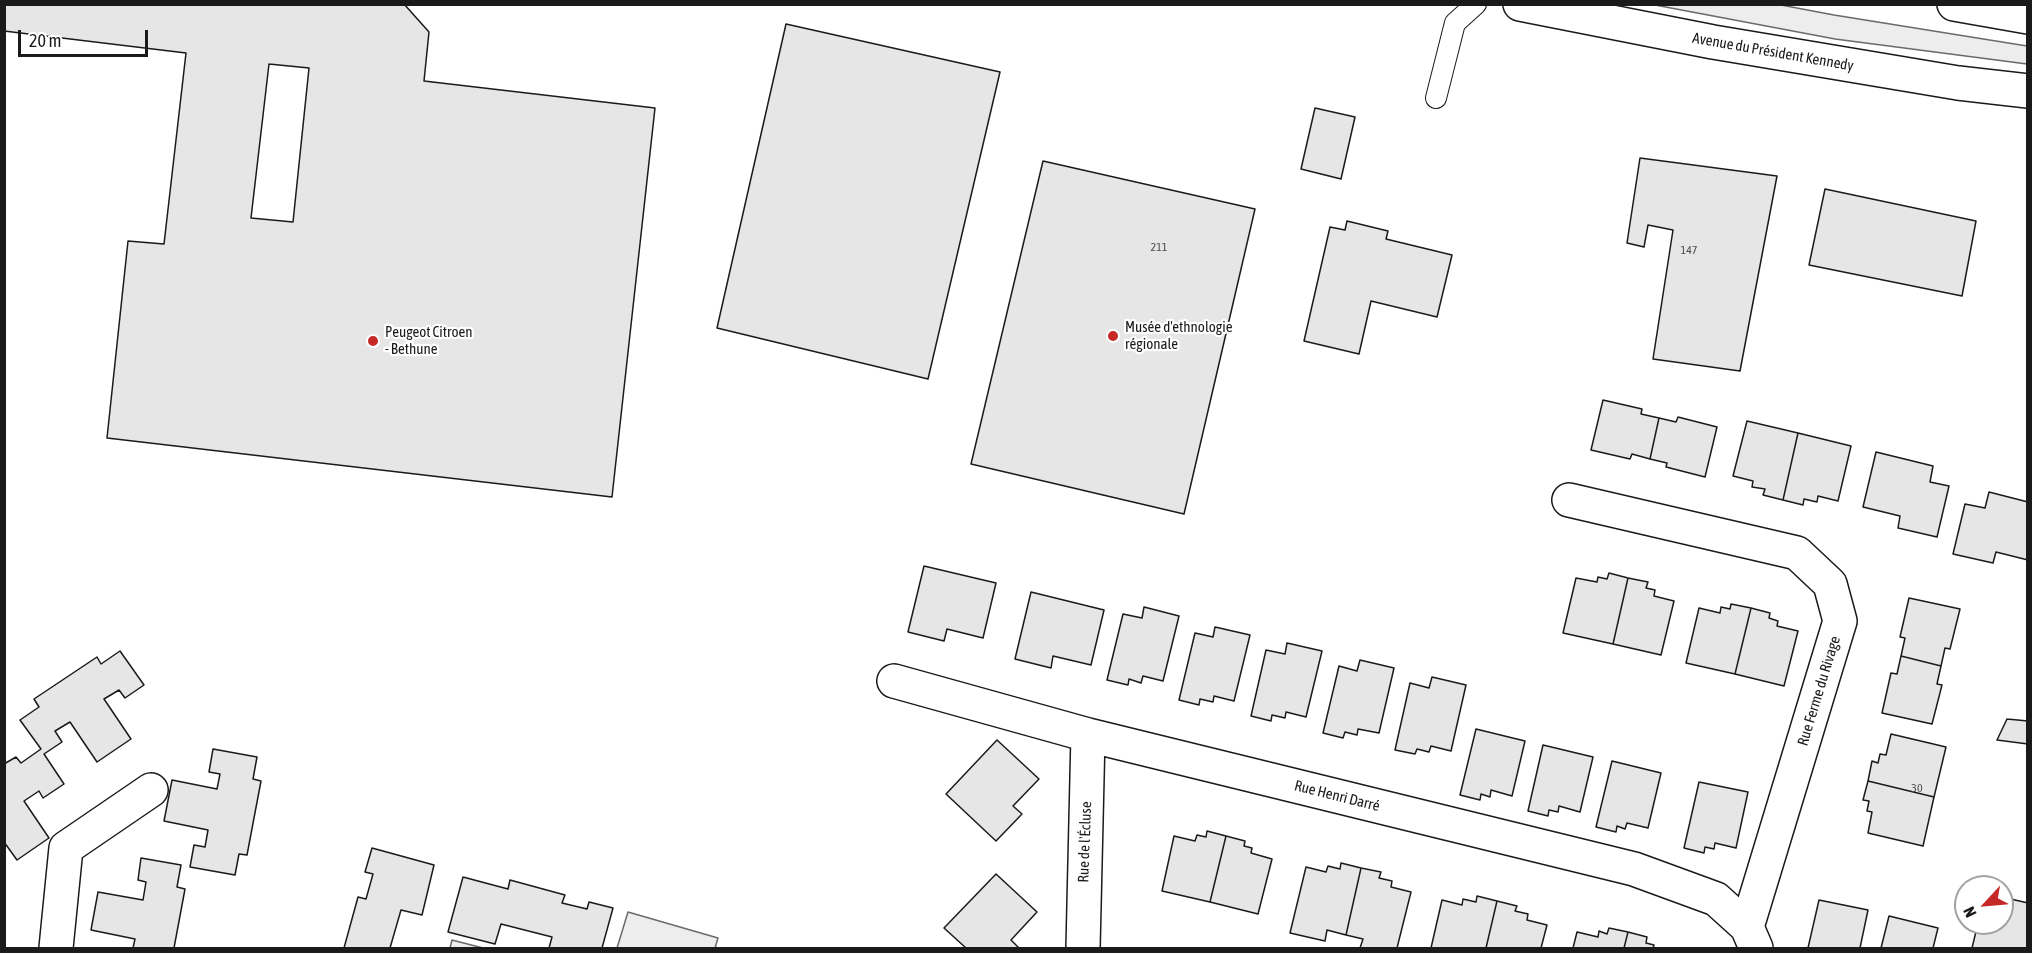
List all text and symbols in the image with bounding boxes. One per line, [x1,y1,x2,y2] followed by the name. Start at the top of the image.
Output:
[21,18,152,56] scale bar
[1691,29,1855,75] street label: Avenue du Président Kennedy
[29,30,61,51] text: 20 m
[1151,240,1167,254] house number: 211
[1681,243,1697,257] house number: 147
[1125,318,1232,353] place label: Musée d'ethnologie régionale
[385,323,473,358] place label: Peugeot Citroen - Bethune
[1106,329,1120,343] marker: Musée d'ethnologie régionale
[366,334,380,348] marker: Peugeot Citroen - Bethune
[1794,634,1844,748] street label: Rue Ferme du Rivage
[1292,777,1382,815] street label: Rue Henri Darré
[1911,781,1923,795] house number: 30
[1075,801,1095,883] street label: Rue de l'Écluse
[1954,875,2014,935] north arrow
[1959,904,1980,920] text: N

